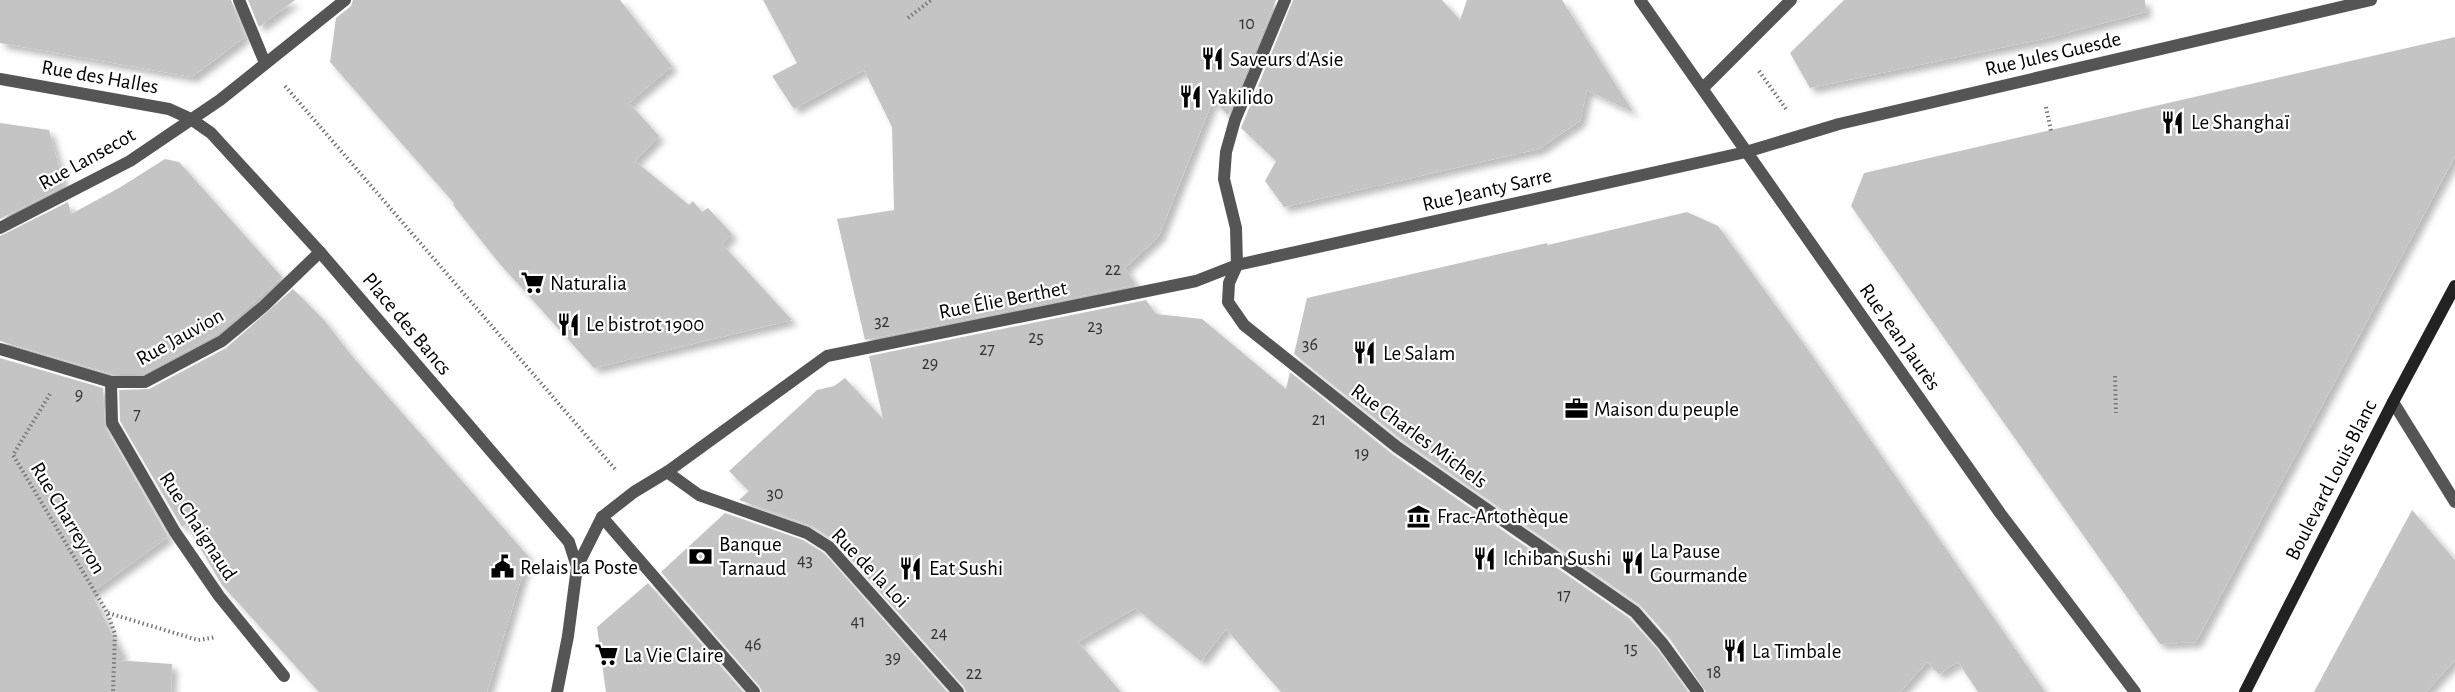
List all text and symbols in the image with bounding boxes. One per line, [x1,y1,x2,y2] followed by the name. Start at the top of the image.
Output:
[1239,15,1255,33] house number: 10
[1983,28,2123,80] street label: Rue Jules Guesde
[1199,46,1225,72] restaurant icon: Saveurs d'Asie
[1230,49,1343,70] place label: Saveurs d'Asie
[40,56,160,98] street label: Rue des Halles
[1177,84,1203,110] restaurant icon: Yakilido
[1208,87,1274,108] place label: Yakilido
[2160,109,2186,135] restaurant icon: Le Shanghaï
[2191,112,2289,133] place label: Le Shanghaï
[35,124,139,194] street label: Rue Lansecot
[1420,165,1554,215] street label: Rue Jeanty Sarre
[1105,261,1121,279] house number: 22
[358,269,456,379] street label: Place des Bancs
[519,270,545,296] supermarket icon: Naturalia
[550,273,627,294] place label: Naturalia
[937,275,1069,323] street label: Rue Élie Berthet
[1856,280,1944,394] street label: Rue Jean Jaurès
[133,304,227,370] street label: Rue Jauvion
[555,311,581,337] restaurant icon: Le bistrot 1900
[874,313,890,331] house number: 32
[586,314,704,335] place label: Le bistrot 1900
[1087,318,1103,336] house number: 23
[1028,329,1044,347] house number: 25
[1302,336,1318,354] house number: 36
[1352,340,1378,366] restaurant icon: Le Salam
[979,341,995,359] house number: 27
[1383,343,1455,364] place label: Le Salam
[922,355,938,373] house number: 29
[1347,380,1491,492] street label: Rue Charles Michels
[75,386,83,404] house number: 9
[1563,396,1589,422] office icon: Maison du peuple
[2282,396,2380,564] street label: Boulevard Louis Blanc
[1594,399,1739,420] place label: Maison du peuple
[133,406,141,424] house number: 7
[1312,411,1326,429] house number: 21
[1355,445,1369,463] house number: 19
[26,458,110,578] street label: Rue Charreyron
[155,468,241,584] street label: Rue Chaignaud
[767,485,783,503] house number: 30
[1406,503,1432,529] museum icon: Frac-Artothèque
[1437,506,1568,527] place label: Frac-Artothèque
[827,524,913,612] street label: Rue de la Loi
[719,534,786,579] place label: Banque Tarnaud
[1650,541,1747,586] place label: La Pause Gourmande
[688,543,714,569] bank icon: Banque Tarnaud
[1472,545,1498,571] restaurant icon: Ichiban Sushi
[1503,548,1611,569] place label: Ichiban Sushi
[1619,550,1645,576] restaurant icon: La Pause Gourmande
[797,552,813,570] house number: 43
[489,554,515,580] public building icon: Relais La Poste
[898,555,924,581] restaurant icon: Eat Sushi
[520,557,638,578] place label: Relais La Poste
[929,558,1003,579] place label: Eat Sushi
[1557,587,1571,605] house number: 17
[851,613,865,631] house number: 41
[931,625,948,643] house number: 24
[744,636,762,654] house number: 46
[1721,638,1747,664] restaurant icon: La Timbale
[1624,640,1638,658] house number: 15
[1752,641,1841,662] place label: La Timbale
[593,642,619,668] supermarket icon: La Vie Claire
[624,645,723,666] place label: La Vie Claire
[885,649,901,667] house number: 39
[1707,664,1721,682] house number: 18
[966,665,982,683] house number: 22

